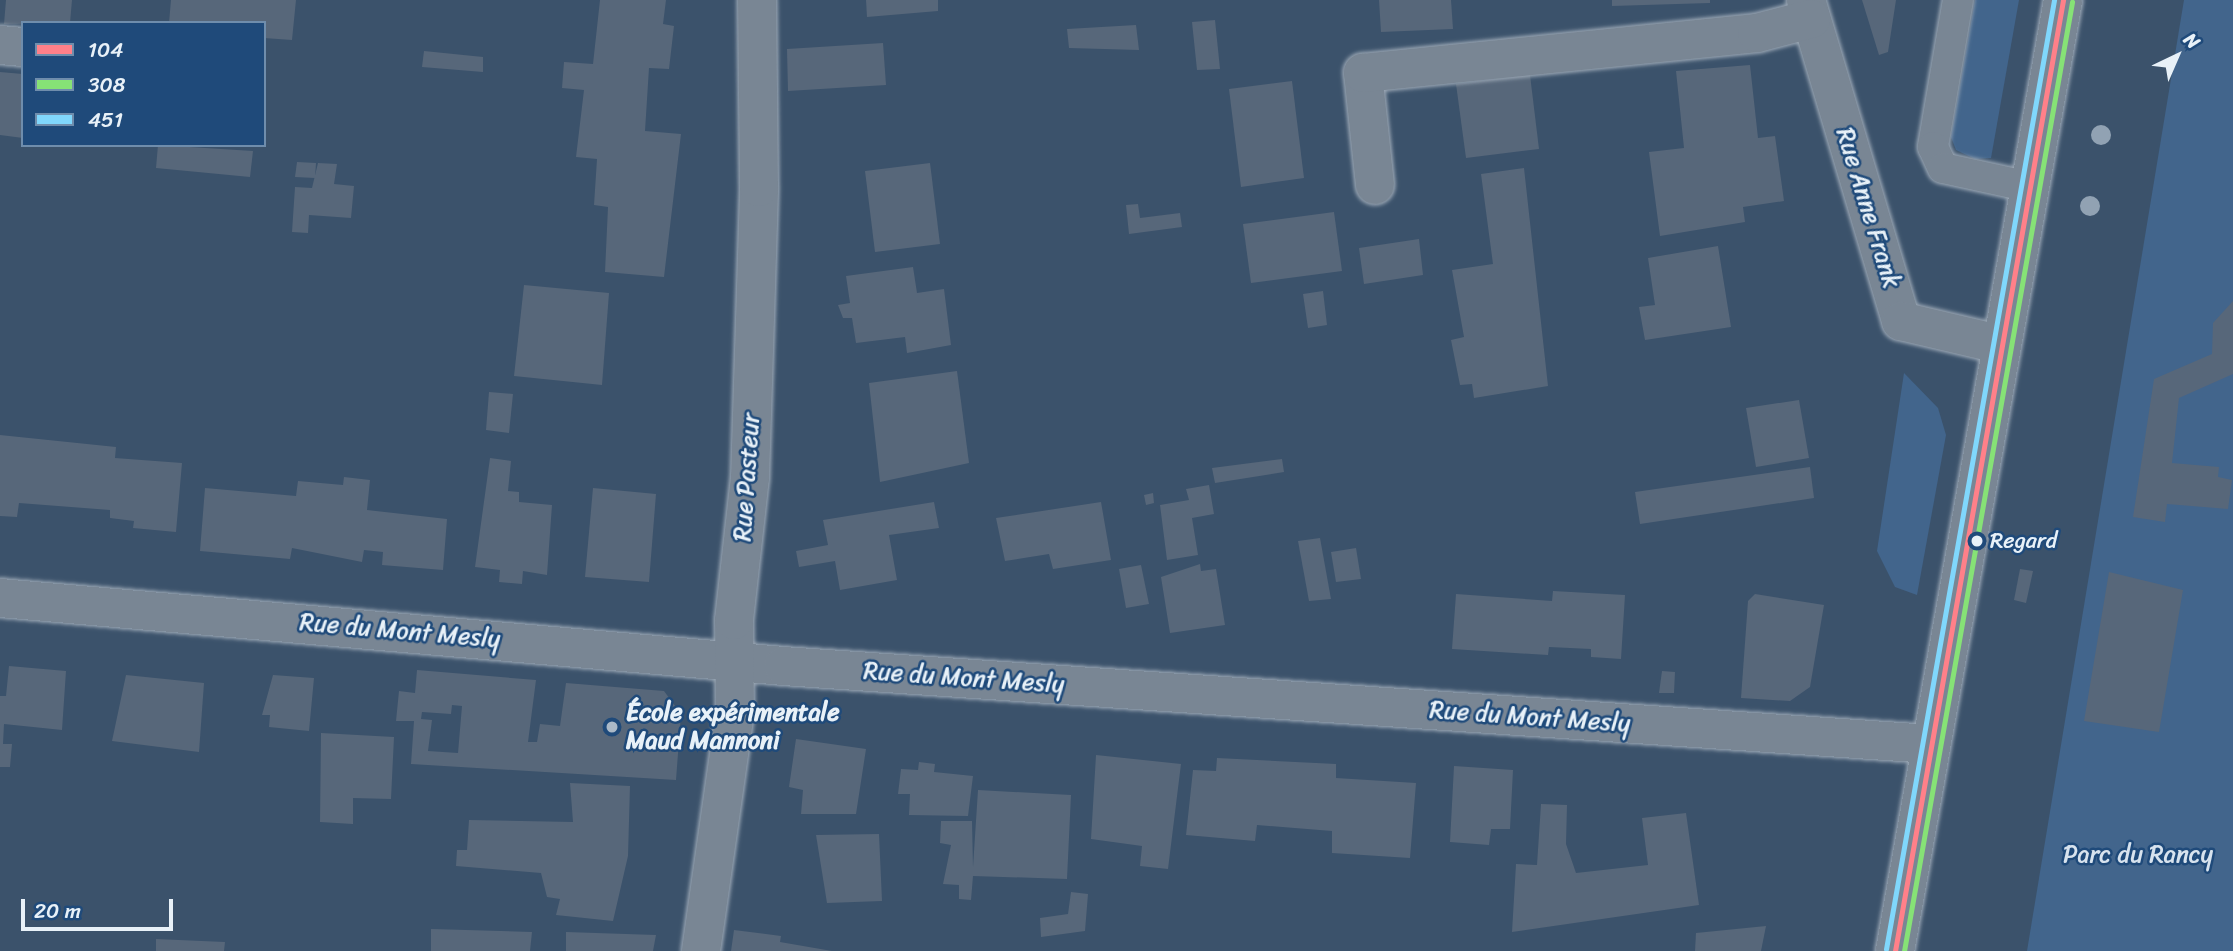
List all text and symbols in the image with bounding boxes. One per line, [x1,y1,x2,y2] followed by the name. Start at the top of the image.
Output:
[21,21,266,147] legend
[2142,21,2212,91] north arrow
[2176,24,2208,57] text: N
[88,31,123,69] text: 104
[88,66,125,104] text: 308
[88,101,123,139] text: 451
[1830,124,1906,292] street label: Rue Anne Frank
[728,412,766,542] street label: Rue Pasteur
[1990,528,2057,554] place label: Regard
[1970,534,1984,548] marker: Regard
[298,608,502,654] street label: Rue du Mont Mesly
[863,657,1065,699] street label: Rue du Mont Mesly
[1429,696,1631,738] street label: Rue du Mont Mesly
[626,699,839,755] place label: École expérimentale Maud Mannoni
[604,719,620,735] marker: École expérimentale Maud Mannoni
[2063,841,2213,869] park label: Parc du Rancy
[24,884,177,928] scale bar
[34,892,81,930] text: 20 m

